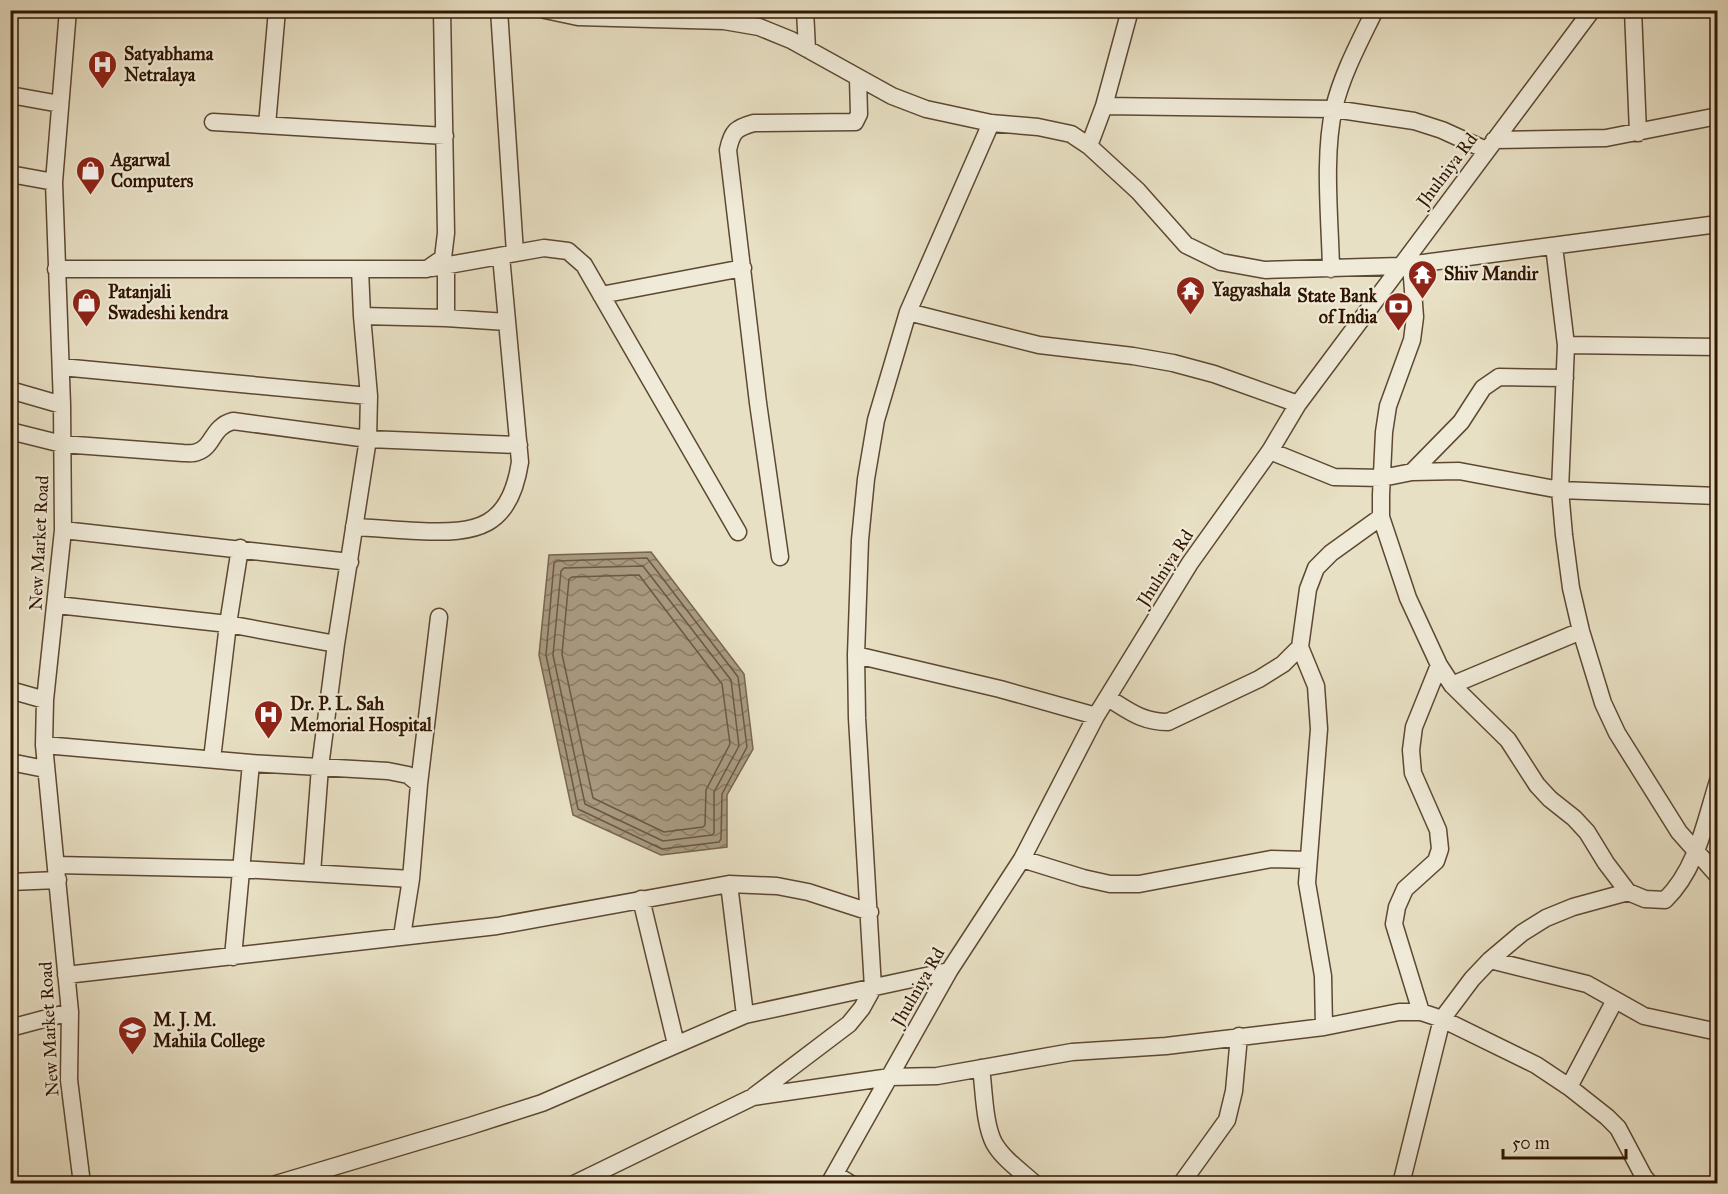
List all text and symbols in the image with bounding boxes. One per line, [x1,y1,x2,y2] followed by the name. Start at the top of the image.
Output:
[124,43,214,87] place label: Satyabhama Netralaya
[87,48,119,90] hospital icon: Satyabhama Netralaya
[1411,128,1483,214] street label: Jhulniya Rd
[110,149,194,193] place label: Agarwal Computers
[74,154,106,196] shop icon: Agarwal Computers
[1407,258,1439,300] temple icon: Shiv Mandir
[1444,263,1540,285] place label: Shiv Mandir
[1175,274,1207,316] temple icon: Yagyashala
[1211,279,1291,302] place label: Yagyashala
[108,281,229,324] place label: Patanjali Swadeshi kendra
[1297,285,1378,328] place label: State Bank of India
[71,286,103,328] shop icon: Patanjali Swadeshi kendra
[1382,290,1414,332] bank icon: State Bank of India
[24,475,54,611] street label: New Market Road
[1131,525,1199,613] street label: Jhulniya Rd
[290,693,433,737] place label: Dr. P. L. Sah Memorial Hospital
[253,698,285,740] hospital icon: Dr. P. L. Sah Memorial Hospital
[886,944,950,1033] street label: Jhulniya Rd
[34,961,64,1097] street label: New Market Road
[153,1009,265,1053] place label: M. J. M. Mahila College
[116,1014,148,1056] school or university icon: M. J. M. Mahila College
[1503,1122,1626,1160] scale bar
[1512,1132,1550,1154] text: 50 m

